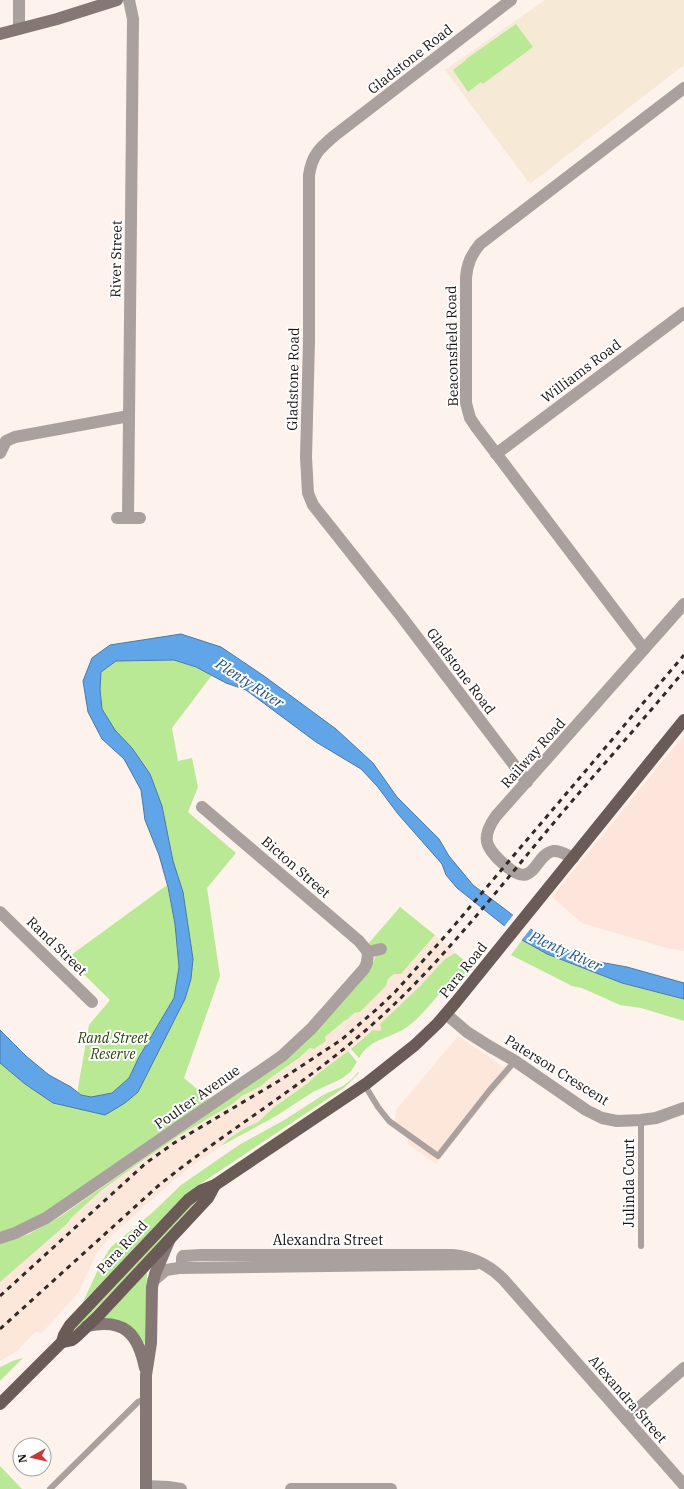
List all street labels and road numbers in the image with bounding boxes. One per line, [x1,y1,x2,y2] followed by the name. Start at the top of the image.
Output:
[364,20,457,98] street label: Gladstone Road
[106,220,126,298] street label: River Street
[442,285,462,407] street label: Beaconsfield Road
[283,327,303,431] street label: Gladstone Road
[538,335,625,407] street label: Williams Road
[423,624,500,718] street label: Gladstone Road
[497,714,569,792] street label: Railway Road
[258,832,334,902] street label: Bicton Street
[23,913,91,979] street label: Rand Street
[435,938,491,1002] street label: Para Road
[502,1031,612,1109] street label: Paterson Crescent
[151,1061,243,1133] street label: Poulter Avenue
[620,1139,638,1227] street label: Julinda Court
[93,1216,152,1278] street label: Para Road
[273,1231,383,1249] street label: Alexandra Street
[585,1351,671,1447] street label: Alexandra Street

